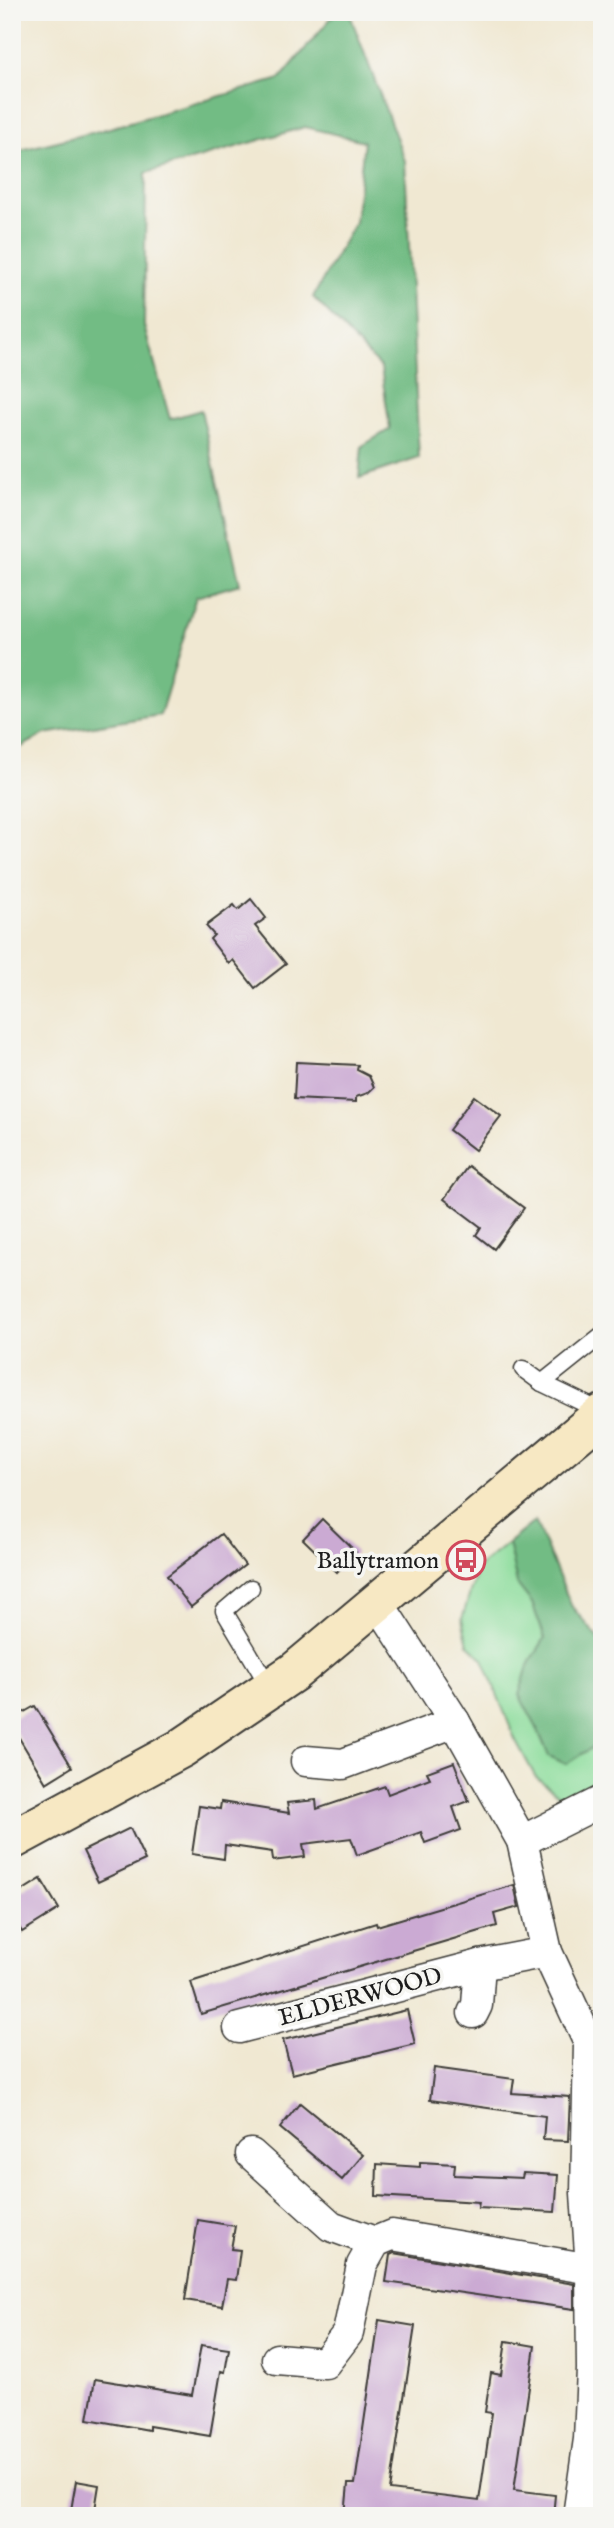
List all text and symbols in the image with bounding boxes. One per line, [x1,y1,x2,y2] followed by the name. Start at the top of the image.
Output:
[445,1539,487,1581] bus stop icon: Ballytramon
[317,1546,439,1577] place label: Ballytramon
[275,1961,446,2034] street label: ELDERWOOD

